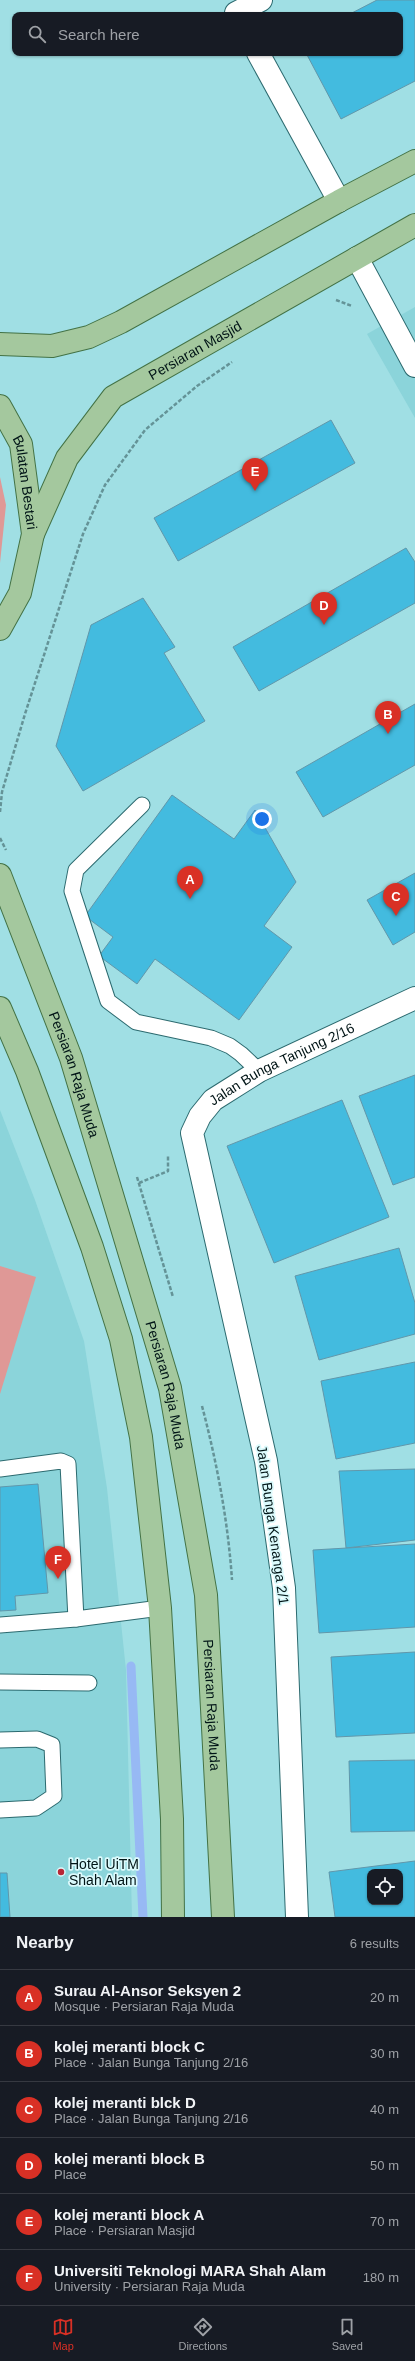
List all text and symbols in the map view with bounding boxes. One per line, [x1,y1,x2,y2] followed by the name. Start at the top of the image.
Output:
[12,12,403,56] search box
[26,23,48,45] icon: search
[58,26,140,43] text: Search here
[146,318,244,383] street label: Persiaran Masjid
[10,432,40,530] street label: Bulatan Bestari
[242,458,268,491] pin: E
[311,592,337,625] pin: D
[375,701,401,734] pin: B
[252,809,272,829] your location
[177,866,203,899] pin: A
[383,883,409,916] pin: C
[46,1009,102,1140] street label: Persiaran Raja Muda
[206,1019,357,1108] street label: Jalan Bunga Tanjung 2/16
[142,1319,189,1451] street label: Persiaran Raja Muda
[254,1444,292,1606] street label: Jalan Bunga Kenanga 2/1
[45,1546,71,1579] pin: F
[200,1639,223,1771] street label: Persiaran Raja Muda
[69,1856,139,1888] place label: Hotel UiTM Shah Alam
[56,1867,66,1877] marker: Hotel UiTM Shah Alam
[367,1869,403,1905] map controls
[367,1869,403,1905] button: locate
[16,1933,74,1952] text: Nearby
[350,1936,399,1951] text: 6 results
[54,1982,241,1999] text: Surau Al-Ansor Seksyen 2
[24,1990,34,2005] text: A
[370,1990,399,2005] text: 20 m
[54,1999,234,2014] text: Mosque · Persiaran Raja Muda
[54,2038,205,2055] text: kolej meranti block C
[24,2046,34,2061] text: B
[370,2046,399,2061] text: 30 m
[54,2055,248,2070] text: Place · Jalan Bunga Tanjung 2/16
[54,2094,196,2111] text: kolej meranti blck D
[24,2102,34,2117] text: C
[370,2102,399,2117] text: 40 m
[54,2111,248,2126] text: Place · Jalan Bunga Tanjung 2/16
[54,2150,205,2167] text: kolej meranti block B
[24,2158,34,2173] text: D
[370,2158,399,2173] text: 50 m
[54,2167,87,2182] text: Place
[54,2206,204,2223] text: kolej meranti block A
[25,2214,33,2229] text: E
[370,2214,399,2229] text: 70 m
[54,2223,195,2238] text: Place · Persiaran Masjid
[54,2262,326,2279] text: Universiti Teknologi MARA Shah Alam
[25,2270,33,2285] text: F
[363,2270,399,2285] text: 180 m
[54,2279,245,2294] text: University · Persiaran Raja Muda
[52,2316,74,2352] tab: Map
[178,2316,227,2352] tab: Directions
[332,2316,363,2352] tab: Saved

